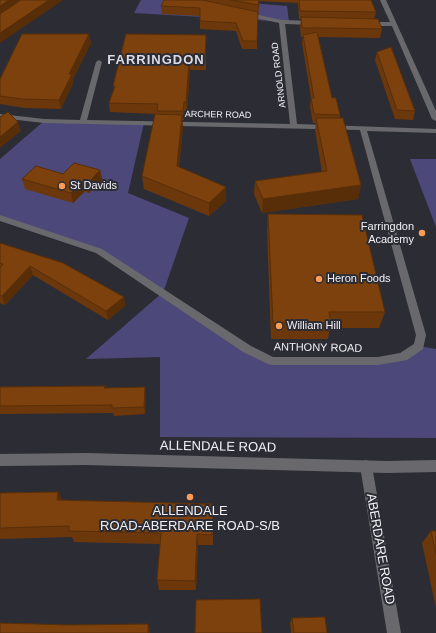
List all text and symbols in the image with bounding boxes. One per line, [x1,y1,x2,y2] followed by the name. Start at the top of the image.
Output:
[270,42,288,108] street label: ARNOLD ROAD
[107,52,205,68] district label: FARRINGDON
[185,109,251,121] street label: ARCHER ROAD
[70,179,117,193] place label: St Davids
[57,181,67,191] marker: St Davids
[361,220,414,246] place label: Farringdon Academy
[417,228,427,238] marker: Farringdon Academy
[327,272,391,286] place label: Heron Foods
[314,274,324,284] marker: Heron Foods
[287,319,341,333] place label: William Hill
[274,321,284,331] marker: William Hill
[274,341,362,355] street label: ANTHONY ROAD
[160,438,276,456] street label: ALLENDALE ROAD
[185,492,195,502] marker: ALLENDALE ROAD-ABERDARE ROAD-S/B
[363,492,397,606] street label: ABERDARE ROAD
[100,503,280,534] place label: ALLENDALE ROAD-ABERDARE ROAD-S/B

